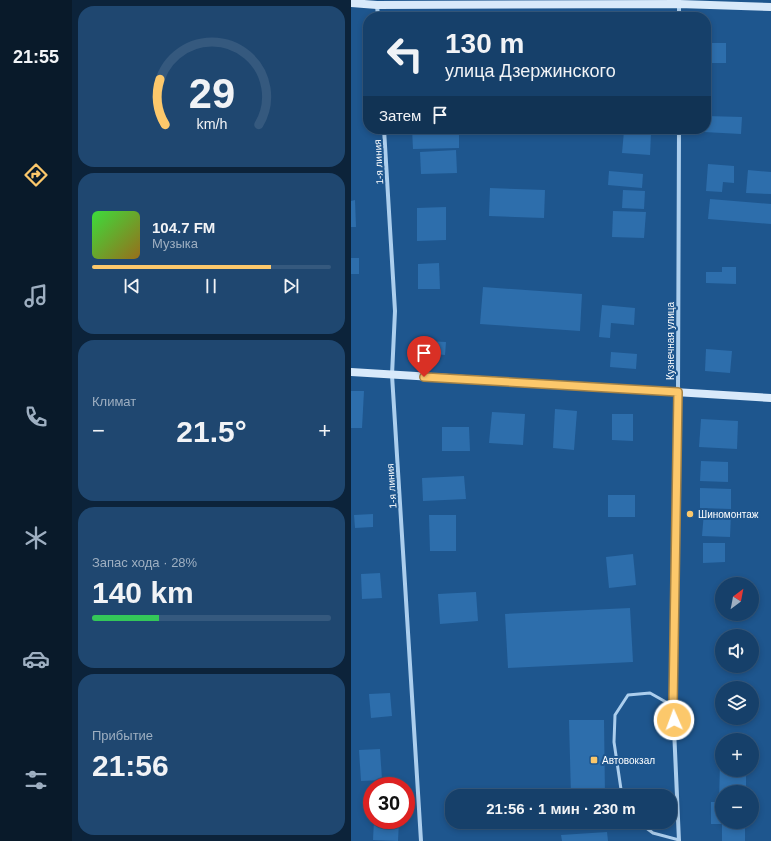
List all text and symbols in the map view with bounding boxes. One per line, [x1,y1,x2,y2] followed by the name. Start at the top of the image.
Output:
[379,28,431,80] icon: left
[445,28,524,59] text: 130 m
[13,47,59,67] text: 21:55
[445,61,616,81] text: улица Дзержинского
[188,69,235,116] text: 29
[429,104,451,126] icon: arrive
[379,107,421,124] text: Затем
[196,115,227,131] text: km/h
[372,139,385,185] street label: 1-я линия
[22,161,50,189] icon: directions
[152,219,215,236] text: 104.7 FM
[152,236,198,251] text: Музыка
[121,275,143,297] icon: previous
[200,275,222,297] icon: pause
[280,275,302,297] icon: next
[22,282,50,310] icon: music
[665,301,676,380] street label: Кузнечная улица
[407,336,441,377] pin
[413,342,435,364] icon: arrive
[92,394,136,409] text: Климат
[22,403,50,431] icon: phone
[176,415,247,448] text: 21.5°
[92,418,105,443] text: −
[318,418,331,443] text: +
[384,463,399,509] street label: 1-я линия
[685,509,695,519] marker: Шиномонтаж
[698,509,759,520] place label: Шиномонтаж
[22,524,50,552] icon: climate
[92,555,197,570] text: Запас хода · 28%
[92,576,194,609] text: 140 km
[715,577,759,621] north arrow
[715,577,759,829] map controls
[715,629,759,673] button: sound
[22,645,50,673] icon: car
[715,681,759,725] button: layers
[653,699,695,741] position arrow
[92,728,153,743] text: Прибытие
[715,733,759,777] button: +
[92,749,169,782] text: 21:56
[589,755,599,765] marker: Автовокзал
[602,755,655,766] place label: Автовокзал
[22,766,50,794] icon: filters
[363,777,415,829] speed limit sign: 30
[715,785,759,829] button: −
[486,800,636,817] text: 21:56 · 1 мин · 230 m

